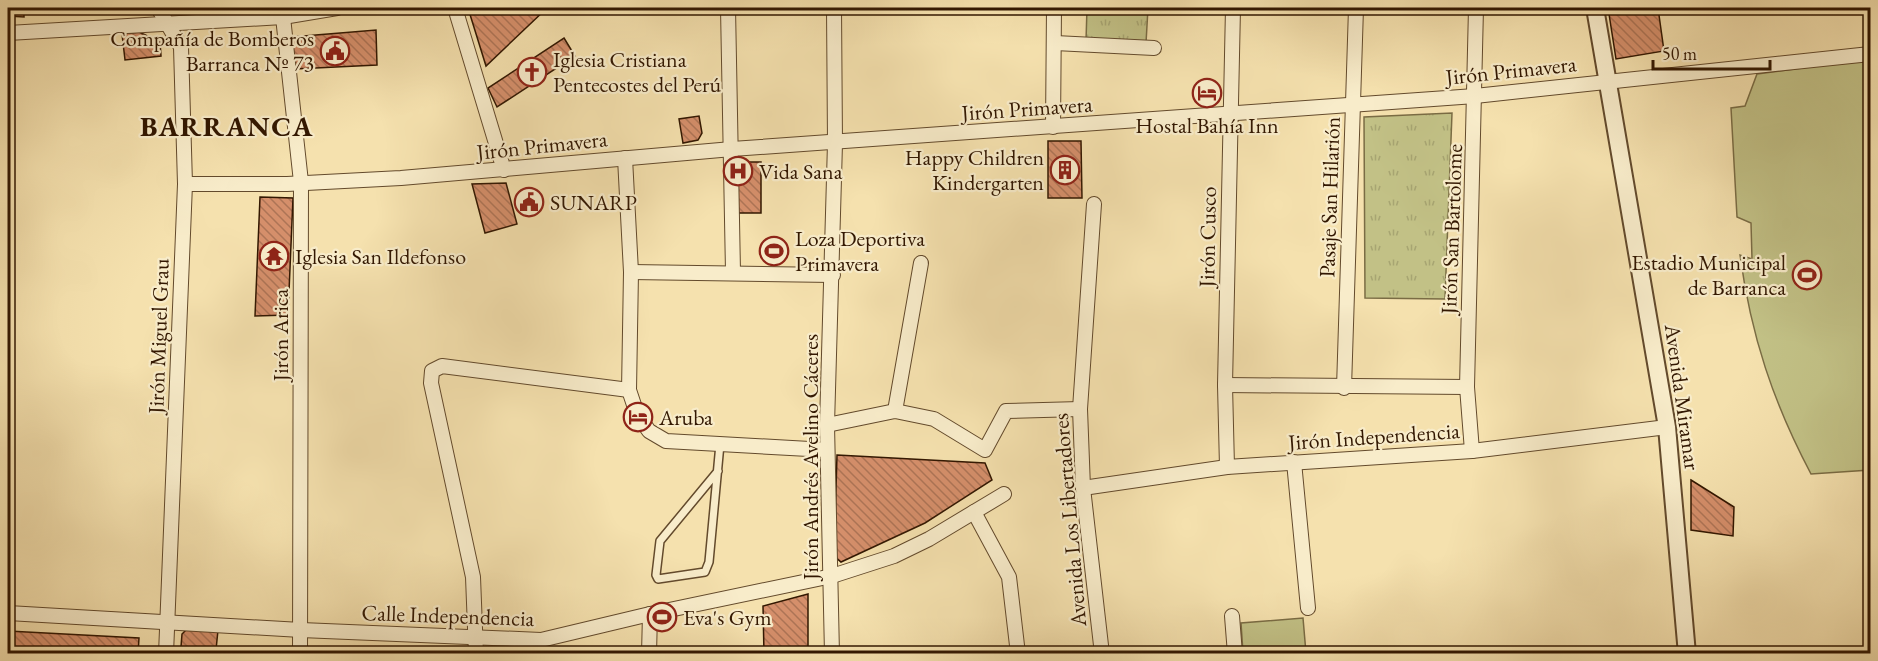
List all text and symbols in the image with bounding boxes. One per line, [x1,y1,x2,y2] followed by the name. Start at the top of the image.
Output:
[110,24,314,78] place label: Compañía de Bomberos Barranca Nº 73
[1653,33,1770,71] scale bar
[319,35,351,67] public building icon: Compañía de Bomberos Barranca Nº 73
[1662,42,1697,65] text: 50 m
[553,45,721,99] place label: Iglesia Cristiana Pentecostes del Perú
[1442,49,1578,92] street label: Jirón Primavera
[516,56,548,88] church icon: Iglesia Cristiana Pentecostes del Perú
[1191,77,1223,109] hotel icon: Hostal Bahía Inn
[959,89,1094,128] street label: Jirón Primavera
[140,108,314,144] district label: BARRANCA
[1135,111,1279,140] place label: Hostal Bahía Inn
[1312,116,1347,278] street label: Pasaje San Hilarión
[473,124,609,167] street label: Jirón Primavera
[905,143,1044,197] place label: Happy Children Kindergarten
[1434,143,1469,317] street label: Jirón San Bartolome
[1049,154,1081,186] building icon: Happy Children Kindergarten
[722,155,754,187] hospital icon: Vida Sana
[759,157,843,186] place label: Vida Sana
[513,186,545,218] public building icon: SUNARP
[1192,186,1223,290] street label: Jirón Cusco
[550,188,637,217] place label: SUNARP
[795,224,925,278] place label: Loza Deportiva Primavera
[758,235,790,267] sports icon: Loza Deportiva Primavera
[258,240,290,272] temple icon: Iglesia San Ildefonso
[295,242,466,271] place label: Iglesia San Ildefonso
[1631,248,1786,302] place label: Estadio Municipal de Barranca
[141,257,176,416] street label: Jirón Miguel Grau
[1791,259,1823,291] sports icon: Estadio Municipal de Barranca
[266,289,295,383] street label: Jirón Arica
[1658,321,1707,473] street label: Avenida Miramar
[796,334,825,582] street label: Jirón Andrés Avelino Cáceres
[622,401,654,433] hotel icon: Aruba
[658,403,713,432] place label: Aruba
[1046,412,1093,629] street label: Avenida Los Libertadores
[1285,416,1461,457] street label: Jirón Independencia
[361,598,535,633] street label: Calle Independencia
[646,601,678,633] sports icon: Eva's Gym
[683,603,772,632] place label: Eva's Gym

